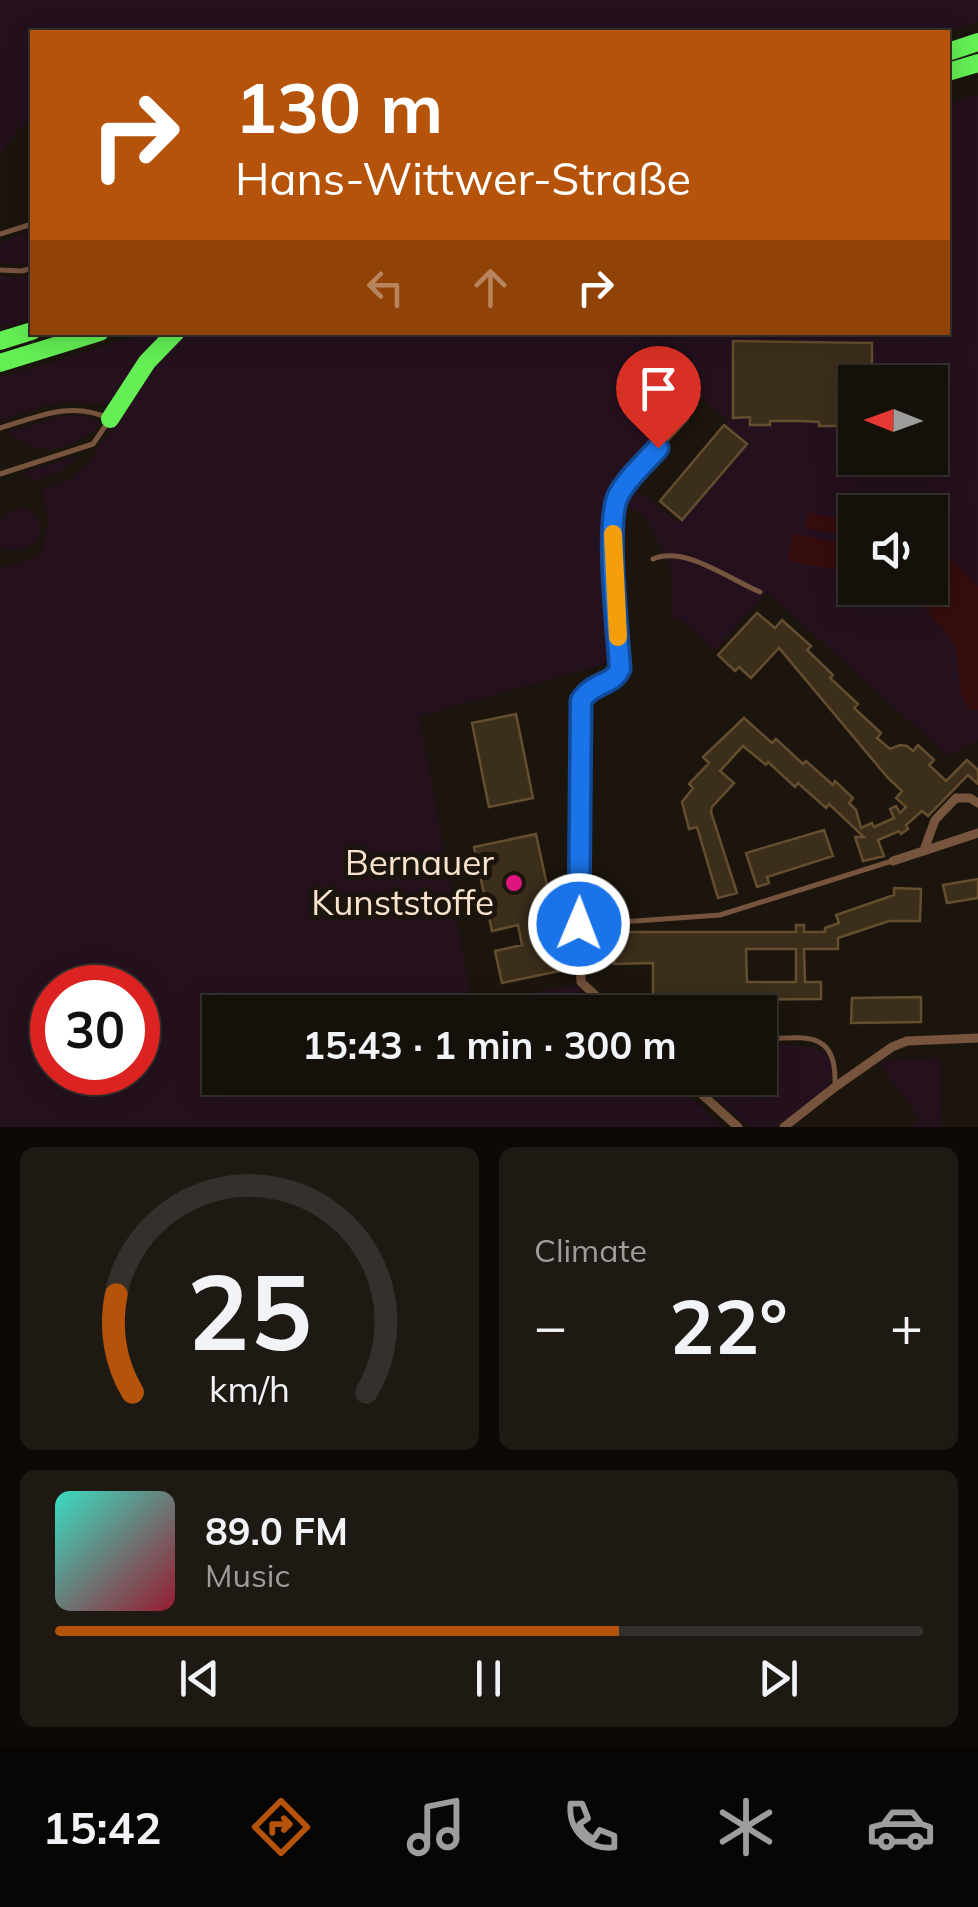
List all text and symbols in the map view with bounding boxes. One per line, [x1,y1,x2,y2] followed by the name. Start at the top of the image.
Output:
[235,63,443,151] text: 130 m
[70,70,200,200] icon: right
[235,150,691,206] text: Hans-Wittwer-Straße
[358,260,413,315] icon: left
[463,260,518,315] icon: ahead
[568,260,623,315] icon: right
[616,346,701,449] pin
[631,361,686,416] icon: arrive
[838,365,948,475] north arrow
[838,365,948,605] map controls
[838,495,948,605] button: sound
[311,840,494,924] place label: Bernauer Kunststoffe
[503,872,525,894] marker: Bernauer Kunststoffe
[527,872,631,976] position arrow
[30,965,160,1095] speed limit sign: 30
[302,1021,677,1069] text: 15:43 · 1 min · 300 m
[534,1230,647,1270] text: Climate
[187,1245,312,1376] text: 25
[669,1279,788,1373] text: 22°
[534,1291,567,1360] text: −
[890,1291,923,1360] text: +
[209,1366,290,1411] text: km/h
[205,1507,348,1555] text: 89.0 FM
[205,1555,290,1595] text: Music
[172,1651,227,1706] icon: previous
[461,1651,516,1706] icon: pause
[751,1651,806,1706] icon: next
[246,1792,316,1862] icon: directions
[401,1792,471,1862] icon: music
[556,1792,626,1862] icon: phone
[711,1792,781,1862] icon: climate
[866,1792,936,1862] icon: car
[42,1799,162,1855] text: 15:42

